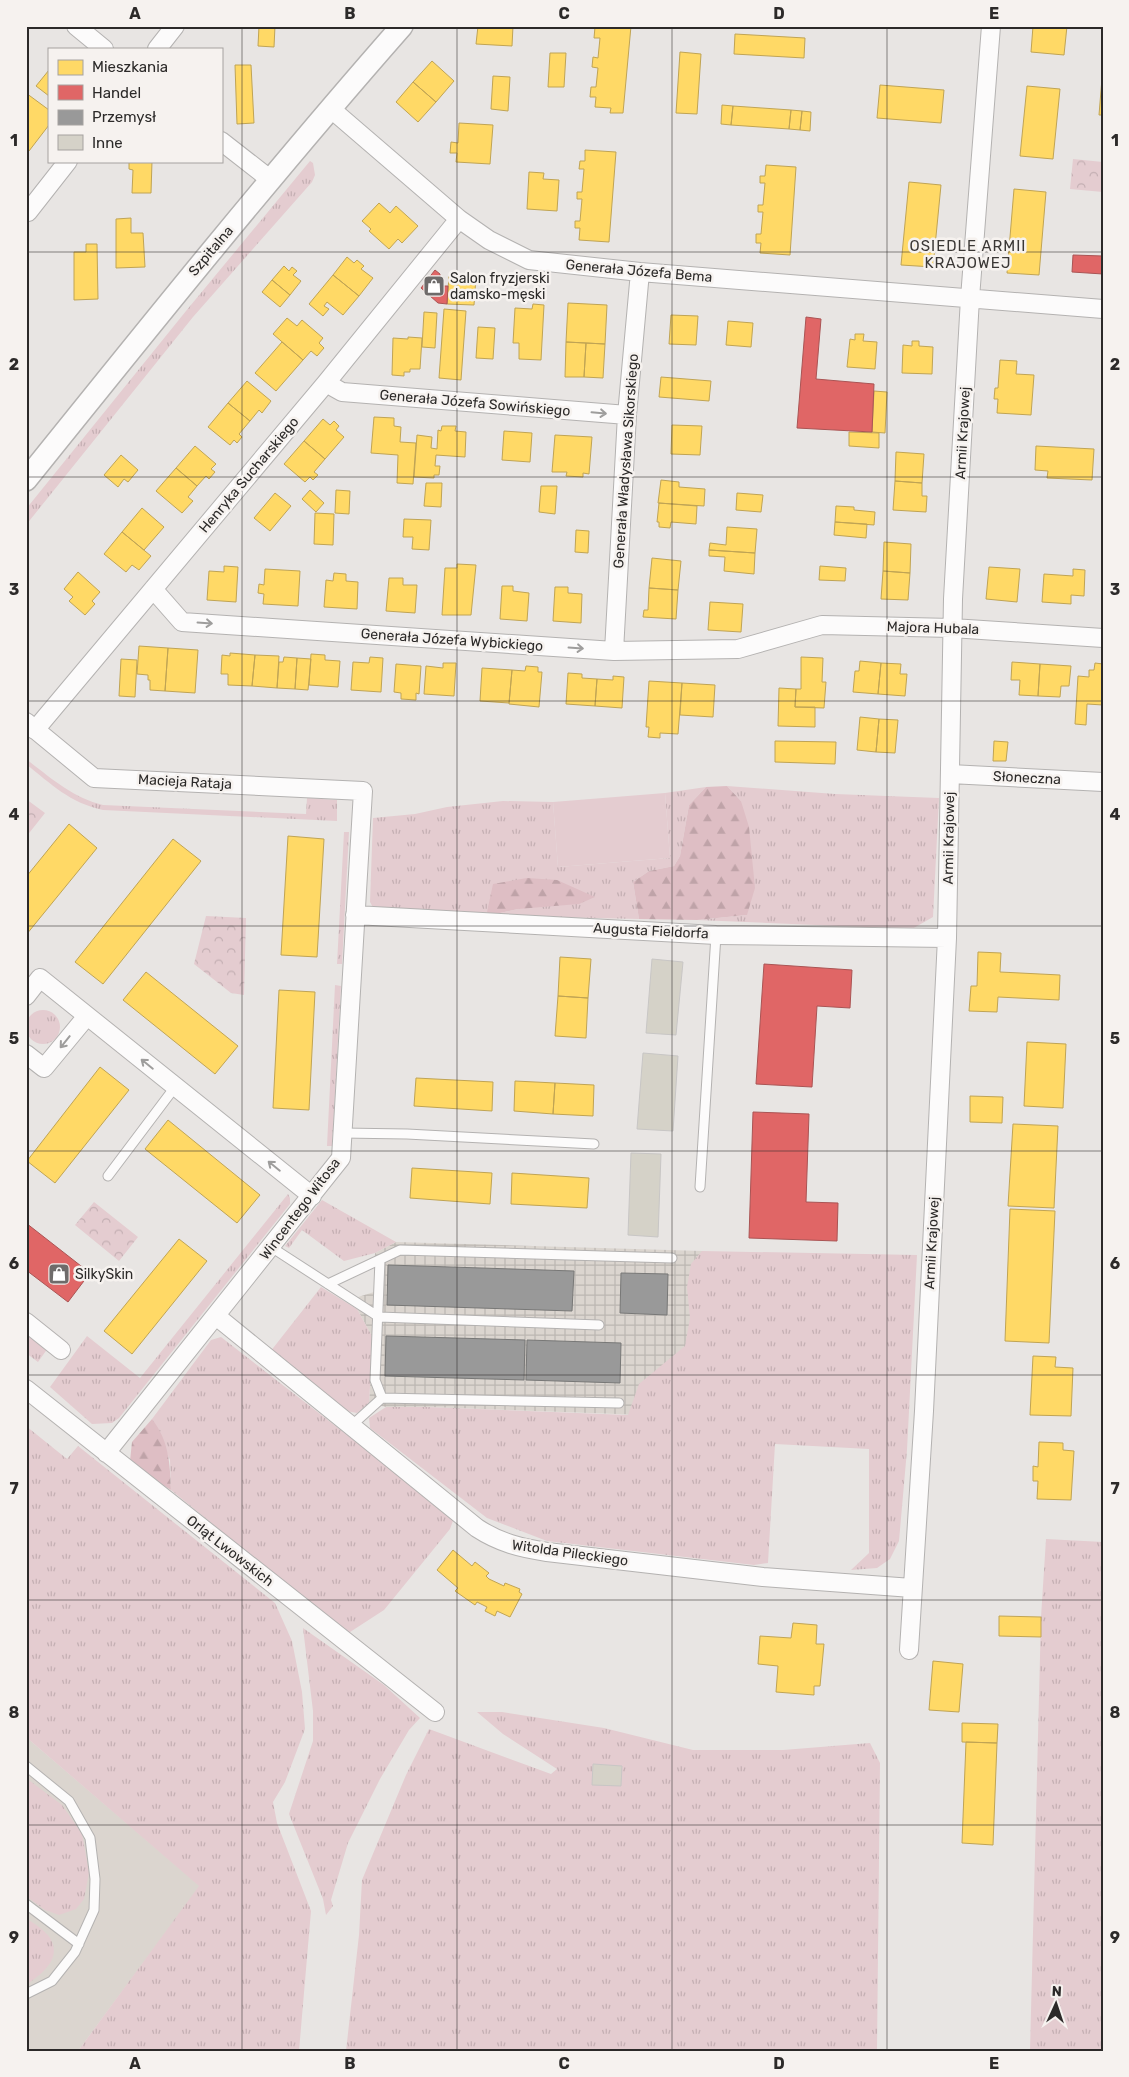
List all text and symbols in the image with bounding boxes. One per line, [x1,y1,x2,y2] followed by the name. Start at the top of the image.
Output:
[129,4,141,23] text: A
[344,4,356,23] text: B
[558,4,570,23] text: C
[773,4,785,23] text: D
[989,4,999,23] text: E
[48,48,222,162] legend
[92,58,168,76] text: Mieszkania
[92,84,141,102] text: Handel
[92,108,156,126] text: Przemysł
[10,131,18,150] text: 1
[1111,131,1119,150] text: 1
[92,134,123,152] text: Inne
[185,222,237,280] street label: Szpitalna
[910,237,1026,272] district label: OSIEDLE ARMII KRAJOWEJ
[565,256,713,286] street label: Generała Józefa Bema
[450,270,550,303] place label: Salon fryzjerski damsko-męski
[422,274,446,298] shop icon: Salon fryzjerski damsko-męski
[610,353,642,569] street label: Generała Władysława Sikorskiego
[9,355,19,374] text: 2
[1110,355,1120,374] text: 2
[379,386,571,420] street label: Generała Józefa Sowińskiego
[952,386,974,480] street label: Armii Krajowej
[591,408,607,417] one-way arrow
[196,414,302,536] street label: Henryka Sucharskiego
[9,580,19,599] text: 3
[1110,580,1120,599] text: 3
[886,618,980,638] street label: Majora Hubala
[196,619,212,628] one-way arrow
[360,625,544,655] street label: Generała Józefa Wybickiego
[568,644,584,653] one-way arrow
[993,768,1061,788] street label: Słoneczna
[138,771,232,793] street label: Macieja Rataja
[940,792,958,884] street label: Armii Krajowej
[9,805,20,824] text: 4
[1110,805,1121,824] text: 4
[593,919,709,943] street label: Augusta Fieldorfa
[9,1029,19,1048] text: 5
[1110,1029,1120,1048] text: 5
[60,1035,71,1048] one-way arrow
[140,1059,154,1069] one-way arrow
[256,1155,344,1263] street label: Wincentego Witosa
[268,1160,281,1171] one-way arrow
[921,1196,943,1290] street label: Armii Krajowej
[9,1254,19,1273] text: 6
[1110,1254,1120,1273] text: 6
[47,1262,71,1286] shop icon: SilkySkin
[75,1266,133,1283] place label: SilkySkin
[9,1479,19,1498] text: 7
[1110,1479,1120,1498] text: 7
[183,1512,277,1590] street label: Orląt Lwowskich
[511,1536,629,1570] street label: Witolda Pileckiego
[9,1703,20,1722] text: 8
[1110,1703,1121,1722] text: 8
[9,1928,19,1947] text: 9
[1110,1928,1120,1947] text: 9
[1032,1980,1082,2030] north arrow
[1051,1983,1062,2000] text: N
[129,2054,141,2073] text: A
[344,2054,356,2073] text: B
[558,2054,570,2073] text: C
[773,2054,785,2073] text: D
[989,2054,999,2073] text: E

